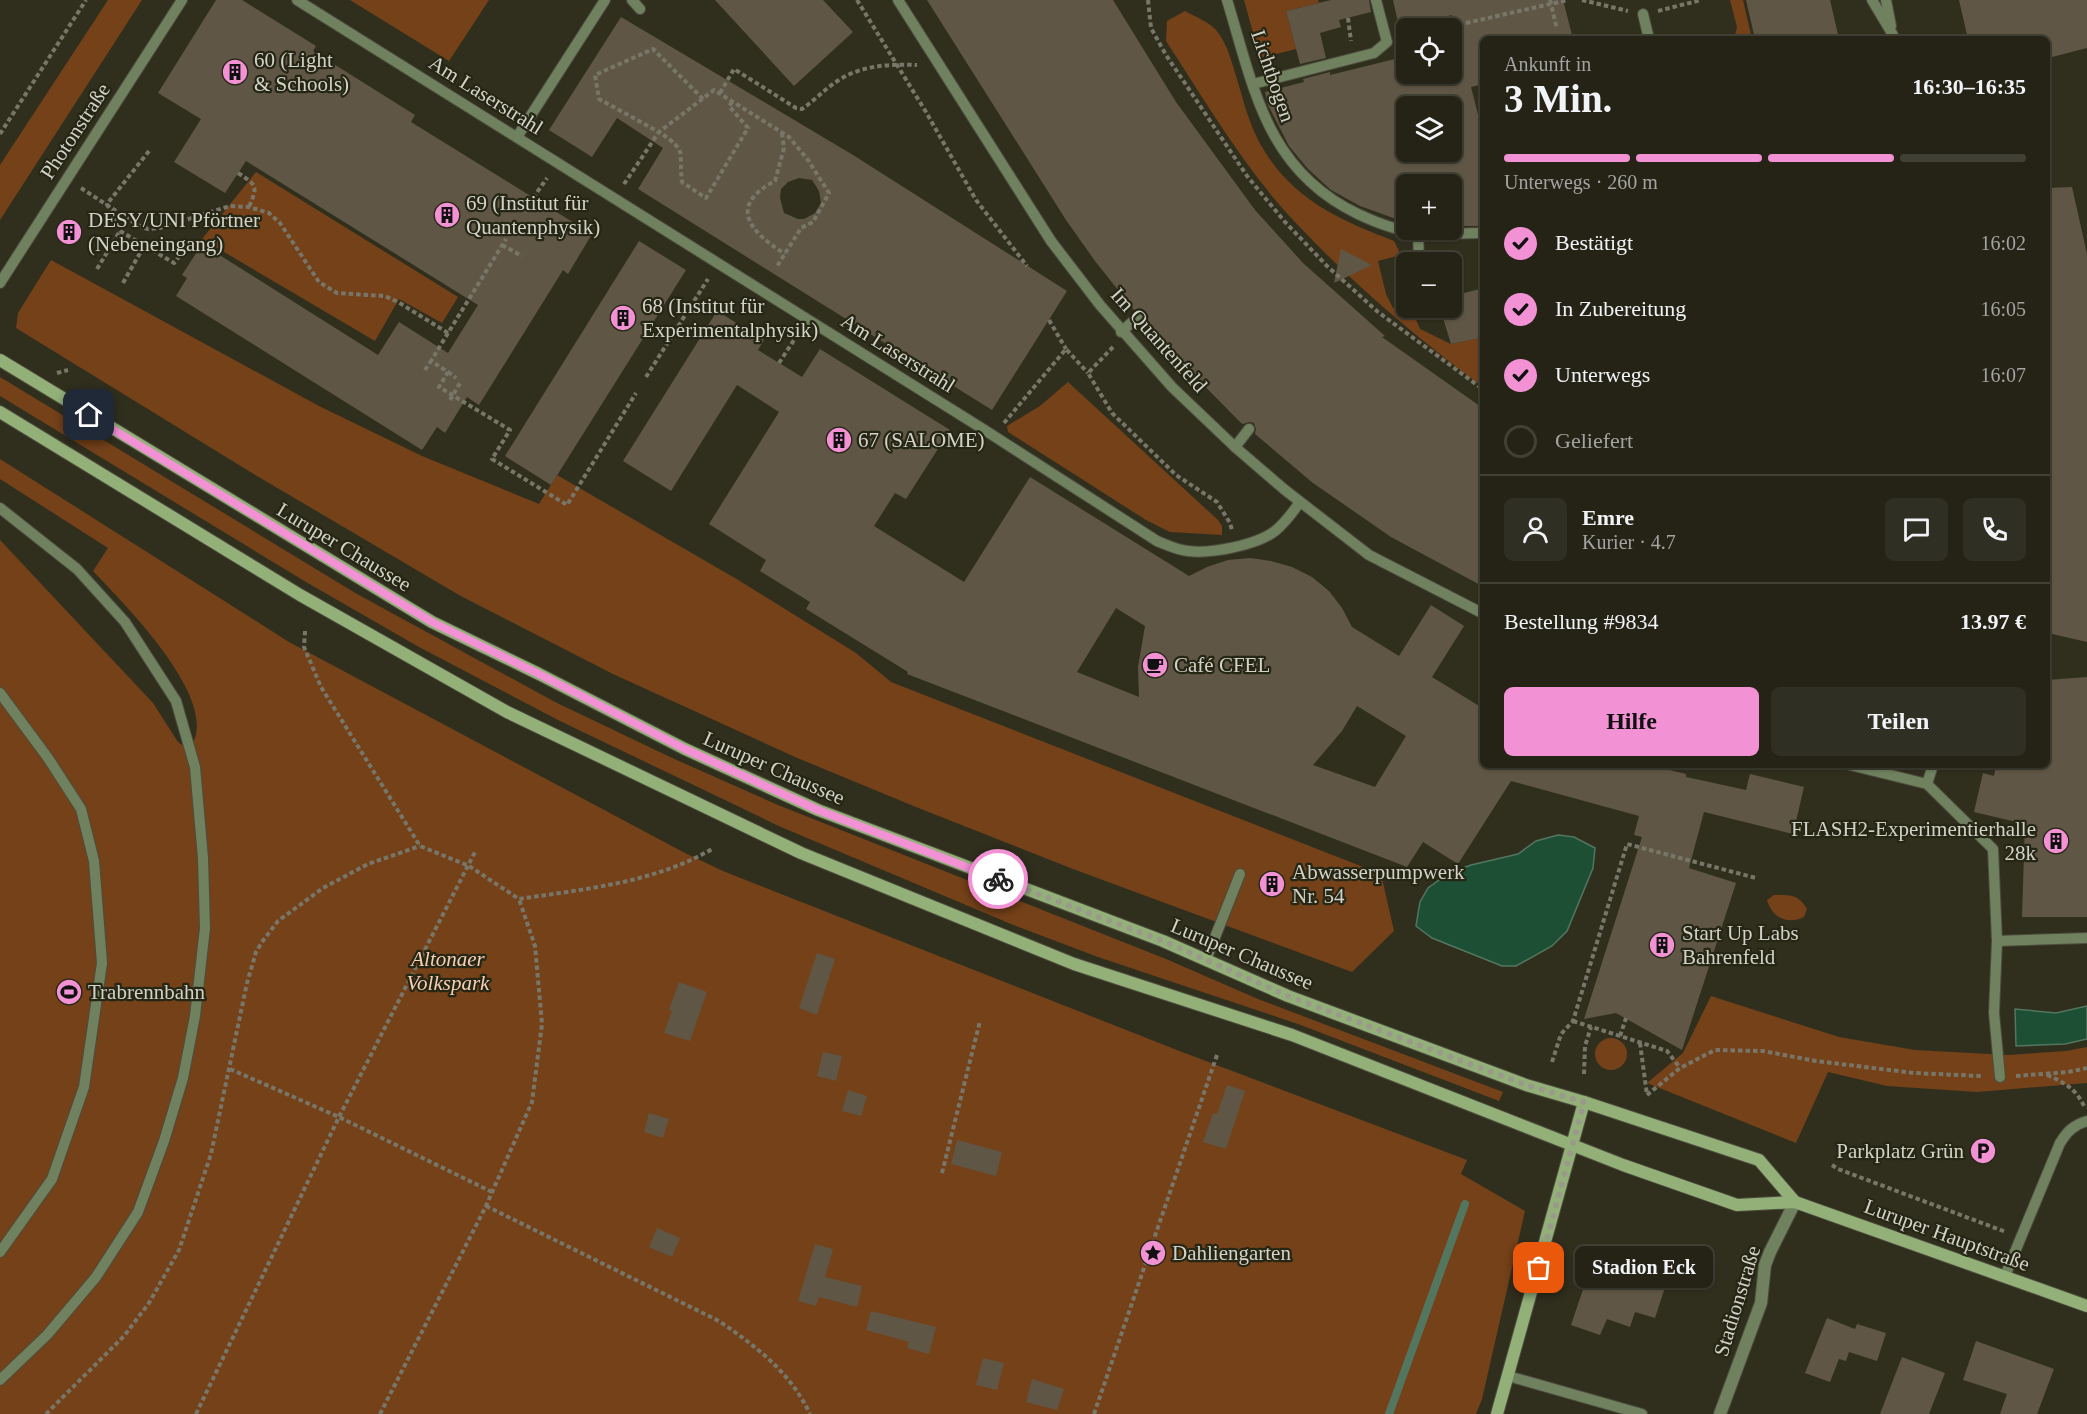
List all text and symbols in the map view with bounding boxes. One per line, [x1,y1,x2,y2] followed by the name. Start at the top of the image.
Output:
[1396,18,1462,318] map controls
[1396,18,1462,84] button: locate
[1246,27,1300,126] street label: Lichtbogen
[254,48,349,96] place label: 60 (Light & Schools)
[424,50,548,140] street label: Am Laserstrahl
[1504,53,1591,75] text: Ankunft in
[220,57,250,87] building icon: 60 (Light & Schools)
[1912,74,2026,99] text: 16:30–16:35
[1504,77,1612,120] text: 3 Min.
[35,78,115,184] street label: Photonstraße
[1396,96,1462,162] button: layers
[1504,171,1658,193] text: Unterwegs · 260 m
[1396,174,1462,240] button: +
[466,191,600,239] place label: 69 (Institut für Quantenphysik)
[432,200,462,230] building icon: 69 (Institut für Quantenphysik)
[88,208,260,256] place label: DESY/UNI Pförtner (Nebeneingang)
[54,217,84,247] building icon: DESY/UNI Pförtner (Nebeneingang)
[1504,227,1537,260] icon: check
[1555,230,1633,255] text: Bestätigt
[1980,232,2026,254] text: 16:02
[1396,252,1462,318] button: −
[1106,283,1213,398] street label: Im Quantenfeld
[1504,293,1537,326] icon: check
[642,294,818,342] place label: 68 (Institut für Experimentalphysik)
[1555,296,1686,321] text: In Zubereitung
[1980,298,2026,320] text: 16:05
[608,303,638,333] building icon: 68 (Institut für Experimentalphysik)
[836,308,960,398] street label: Am Laserstrahl
[1504,359,1537,392] icon: check
[1555,362,1650,387] text: Unterwegs
[1980,364,2026,386] text: 16:07
[63,389,114,440] pin
[72,398,105,431] icon: home
[824,425,854,455] building icon: 67 (SALOME)
[858,428,985,452] place label: 67 (SALOME)
[1555,428,1633,453] text: Geliefert
[273,498,415,596] street label: Luruper Chaussee
[1504,498,1567,561] button: person
[1885,498,1948,561] button: chat
[1963,498,2026,561] button: phone
[1582,505,1634,530] text: Emre
[1582,531,1676,553] text: Kurier · 4.7
[1504,609,1659,634] text: Bestellung #9834
[1960,609,2026,634] text: 13.97 €
[1140,650,1170,680] cafe icon: Café CFEL
[1174,653,1270,677] place label: Café CFEL
[1504,687,1759,756] button: Hilfe
[1771,687,2026,756] button: Teilen
[700,726,848,810] street label: Luruper Chaussee
[1791,817,2037,865] place label: FLASH2-Experimentierhalle 28k
[2041,826,2071,856] building icon: FLASH2-Experimentierhalle 28k
[968,849,1028,909] courier
[1292,860,1465,908] place label: Abwasserpumpwerk Nr. 54
[982,863,1015,896] icon: bike
[1257,869,1287,899] building icon: Abwasserpumpwerk Nr. 54
[1167,913,1317,995] street label: Luruper Chaussee
[1682,921,1799,969] place label: Start Up Labs Bahrenfeld
[1647,930,1677,960] building icon: Start Up Labs Bahrenfeld
[407,947,490,995] park label: Altonaer Volkspark
[54,977,84,1007] sports icon: Trabrennbahn
[88,980,206,1004] place label: Trabrennbahn
[1968,1136,1998,1166] parking icon: Parkplatz Grün
[1836,1139,1964,1163] place label: Parkplatz Grün
[1861,1194,2033,1276] street label: Luruper Hauptstraße
[1138,1238,1168,1268] place icon: Dahliengarten
[1172,1241,1291,1265] place label: Dahliengarten
[1513,1242,1564,1293] pin
[1709,1243,1765,1359] street label: Stadionstraße
[1575,1247,1713,1289] callout: Stadion Eck
[1522,1251,1555,1284] icon: bag
[1592,1256,1696,1278] text: Stadion Eck

